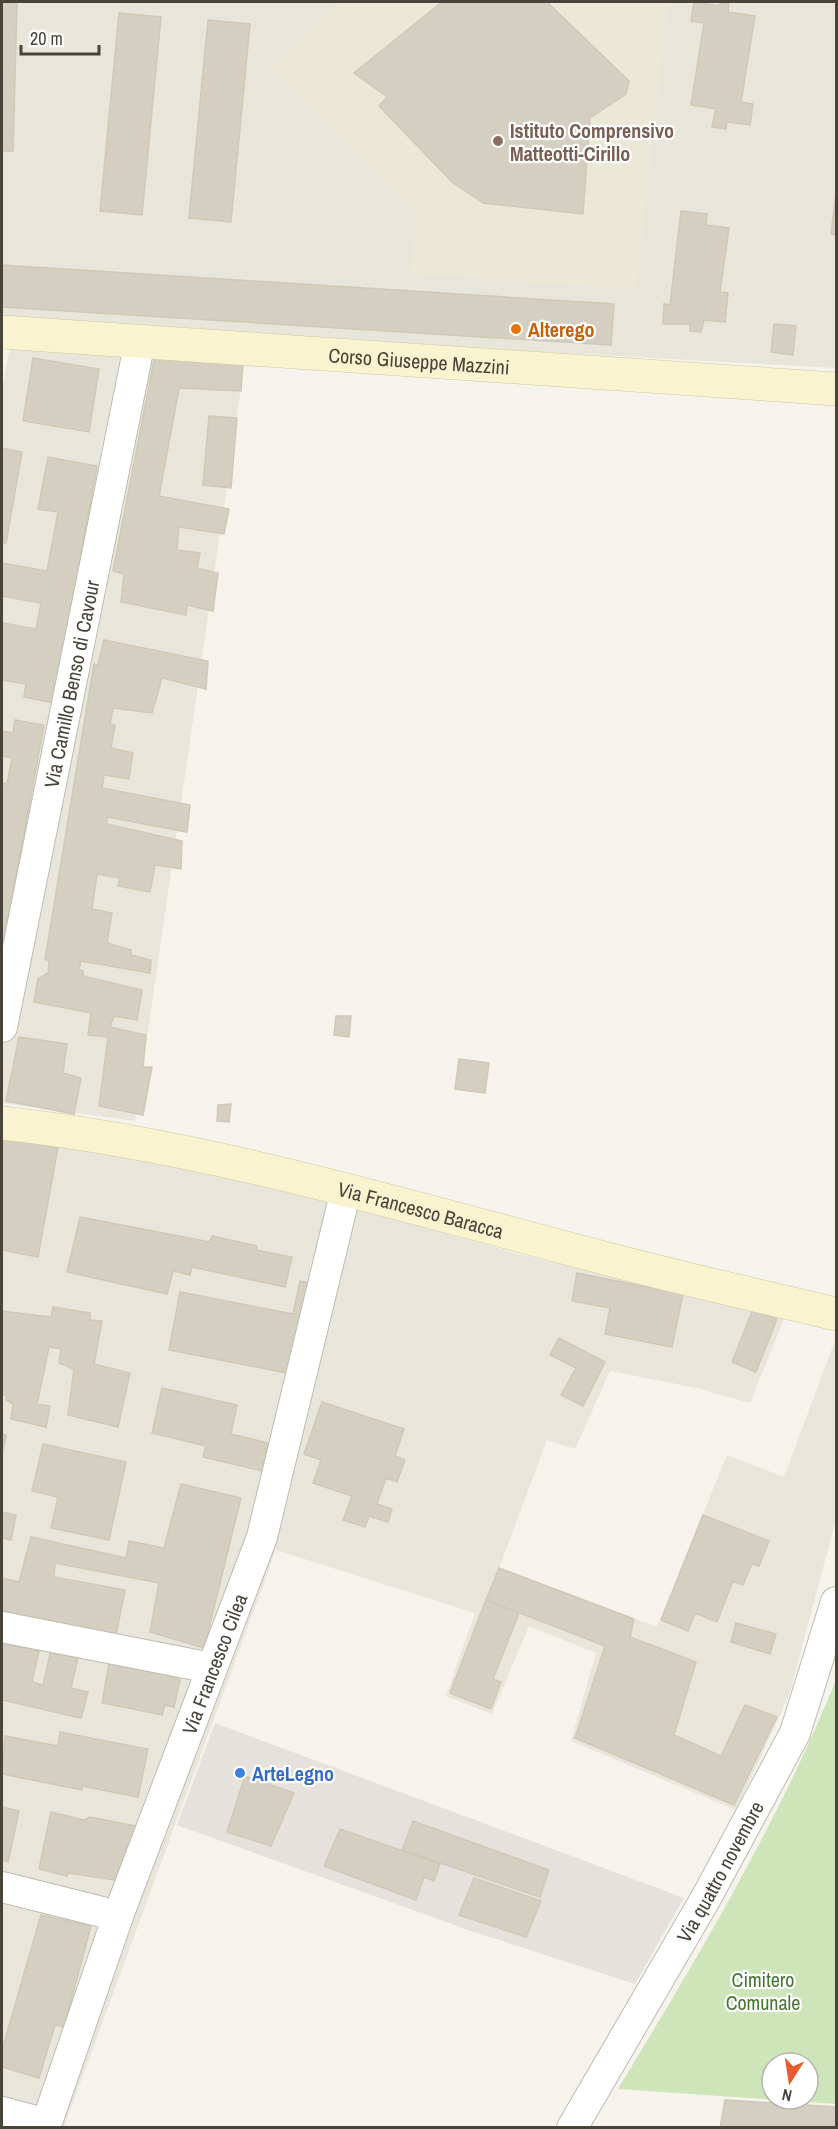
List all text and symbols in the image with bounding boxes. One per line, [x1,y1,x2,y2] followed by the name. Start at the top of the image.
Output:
[21,18,99,56] scale bar
[30,26,63,51] text: 20 m
[510,117,674,167] place label: Istituto Comprensivo Matteotti-Cirillo
[491,134,505,148] marker: Istituto Comprensivo Matteotti-Cirillo
[528,316,595,343] place label: Alterego
[509,322,523,336] marker: Alterego
[328,341,510,380] street label: Corso Giuseppe Mazzini
[37,577,105,790] street label: Via Camillo Benso di Cavour
[335,1175,507,1244] street label: Via Francesco Baracca
[175,1590,253,1738] street label: Via Francesco Cilea
[252,1760,334,1787] place label: ArteLegno
[233,1766,247,1780] marker: ArteLegno
[670,1796,769,1947] street label: Via quattro novembre
[726,1966,800,2016] park label: Cimitero Comunale
[760,2051,820,2111] north arrow
[780,2084,794,2107] text: N

